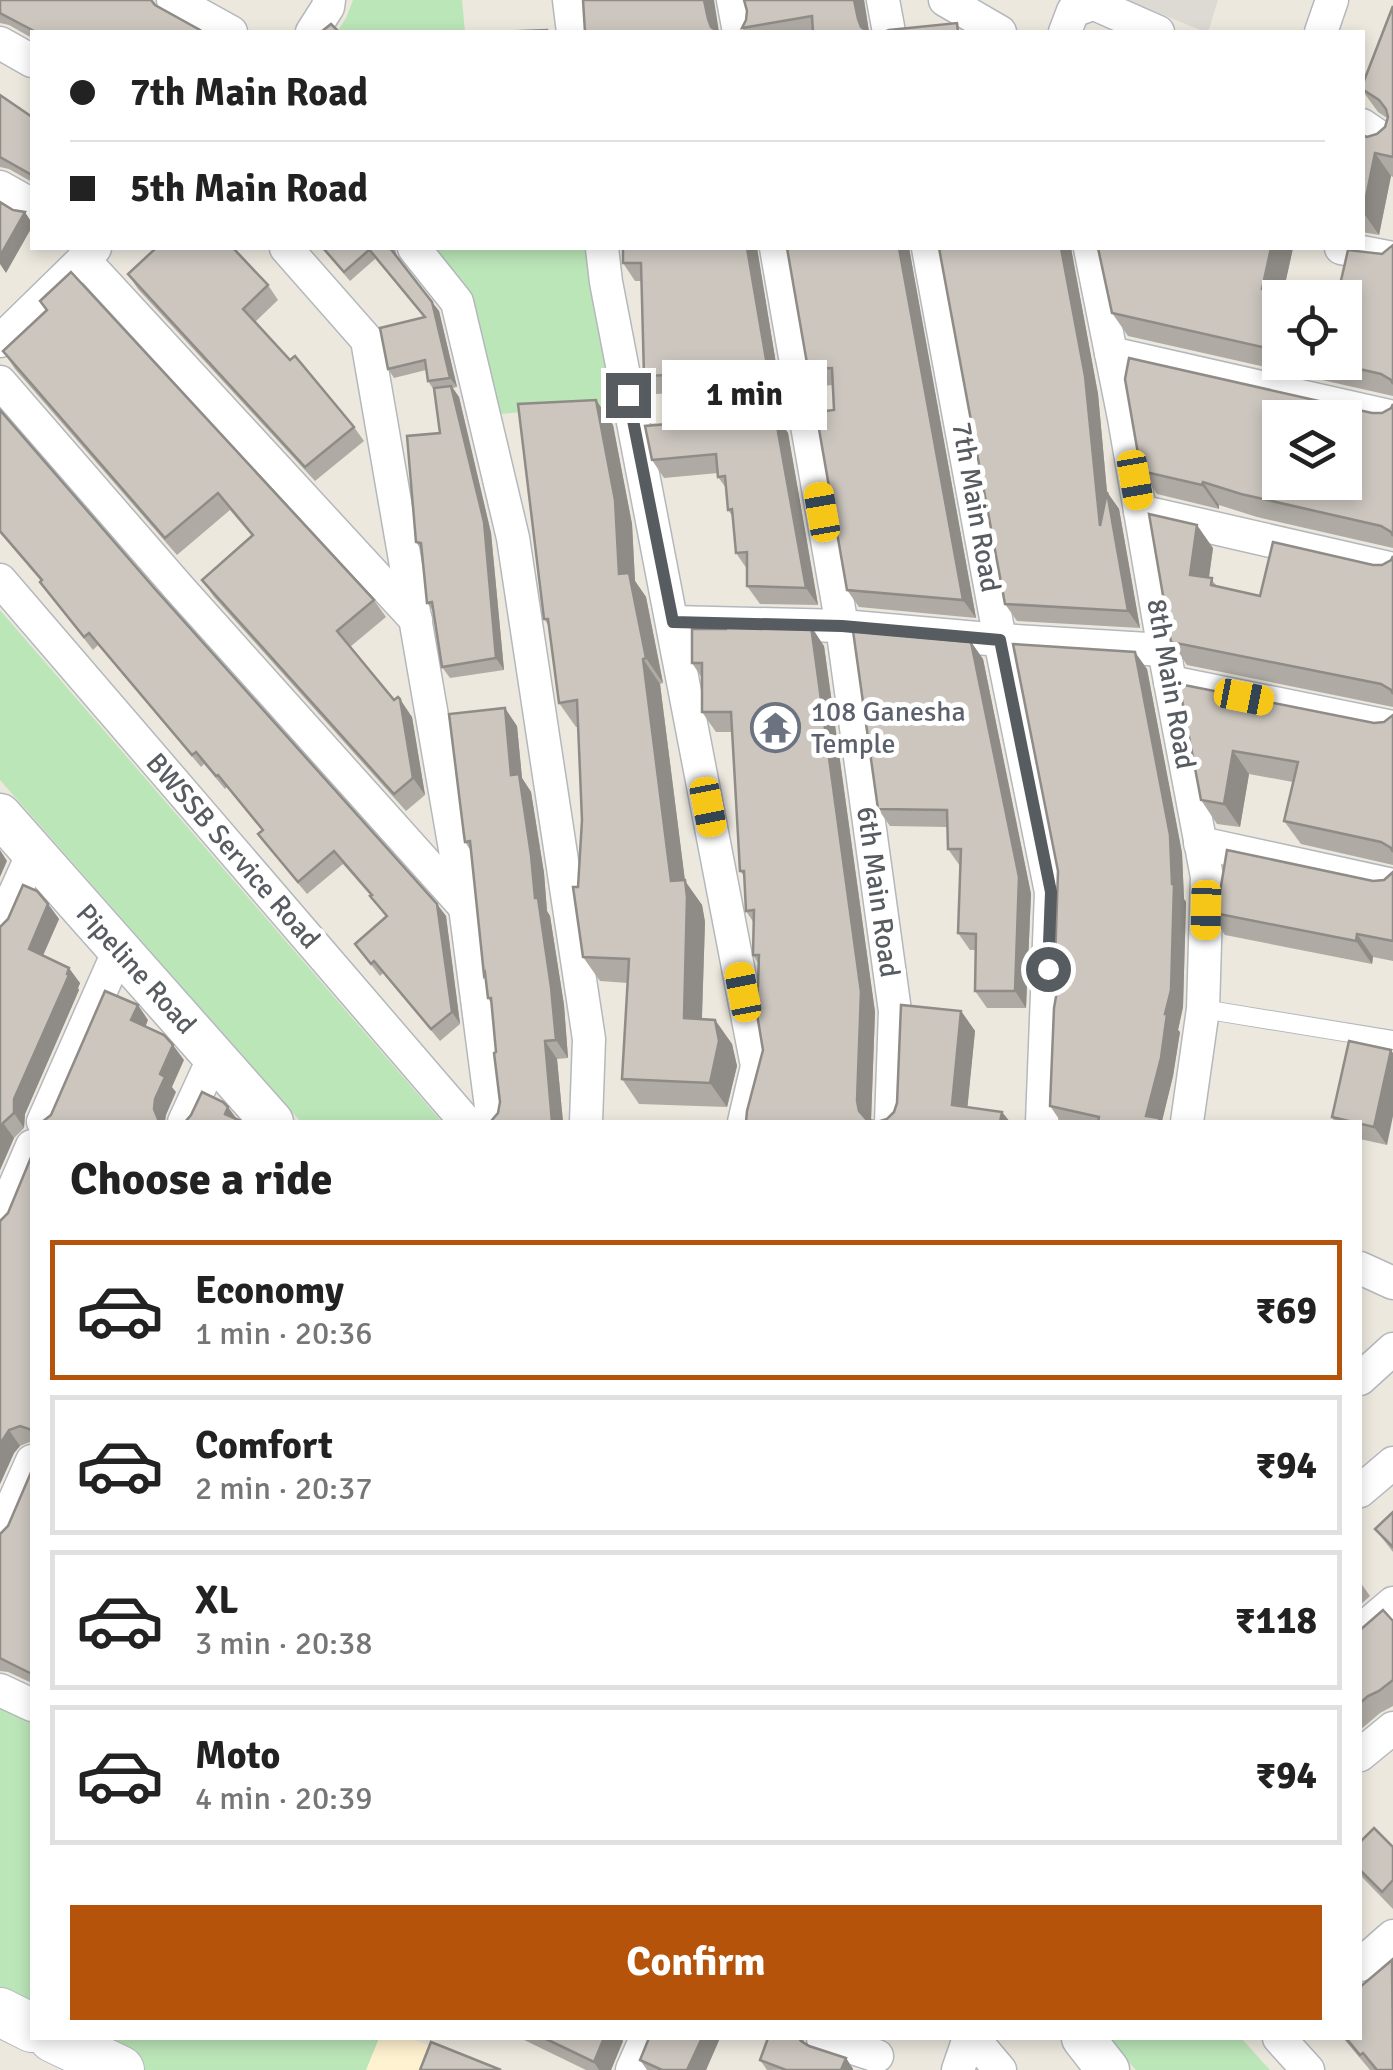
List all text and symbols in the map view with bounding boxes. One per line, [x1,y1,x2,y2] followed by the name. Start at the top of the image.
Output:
[130,69,368,116] text: 7th Main Road
[130,165,368,212] text: 5th Main Road
[1262,280,1362,500] map controls
[1262,280,1362,380] button: locate
[663,360,828,430] callout: 1 min
[606,373,651,418] route end
[706,375,783,414] text: 1 min
[1262,400,1362,500] button: layers
[944,419,1008,595] street label: 7th Main Road
[1115,448,1155,512] car
[802,480,842,544] car
[1139,596,1203,772] street label: 8th Main Road
[1212,677,1276,717] car
[811,695,966,761] place label: 108 Ganesha Temple
[750,702,802,754] temple icon: 108 Ganesha Temple
[139,746,327,956] street label: BWSSB Service Road
[688,775,728,839] car
[849,804,907,980] street label: 6th Main Road
[1190,880,1222,940] car
[69,897,203,1041] street label: Pipeline Road
[1026,947,1071,992] route start
[723,960,763,1024] car
[70,1152,333,1207] text: Choose a ride
[75,1265,165,1355] icon: car
[195,1267,344,1314] text: Economy
[1255,1287,1317,1334] text: ₹69
[195,1314,373,1353] text: 1 min · 20:36
[75,1420,165,1510] icon: car
[195,1422,333,1469] text: Comfort
[1255,1442,1317,1489] text: ₹94
[195,1469,373,1508] text: 2 min · 20:37
[75,1575,165,1665] icon: car
[195,1577,238,1624] text: XL
[1235,1597,1317,1644] text: ₹118
[195,1624,373,1663] text: 3 min · 20:38
[75,1730,165,1820] icon: car
[195,1732,280,1779] text: Moto
[1255,1752,1317,1799] text: ₹94
[195,1779,373,1818] text: 4 min · 20:39
[70,1905,1322,2020] button: Confirm

